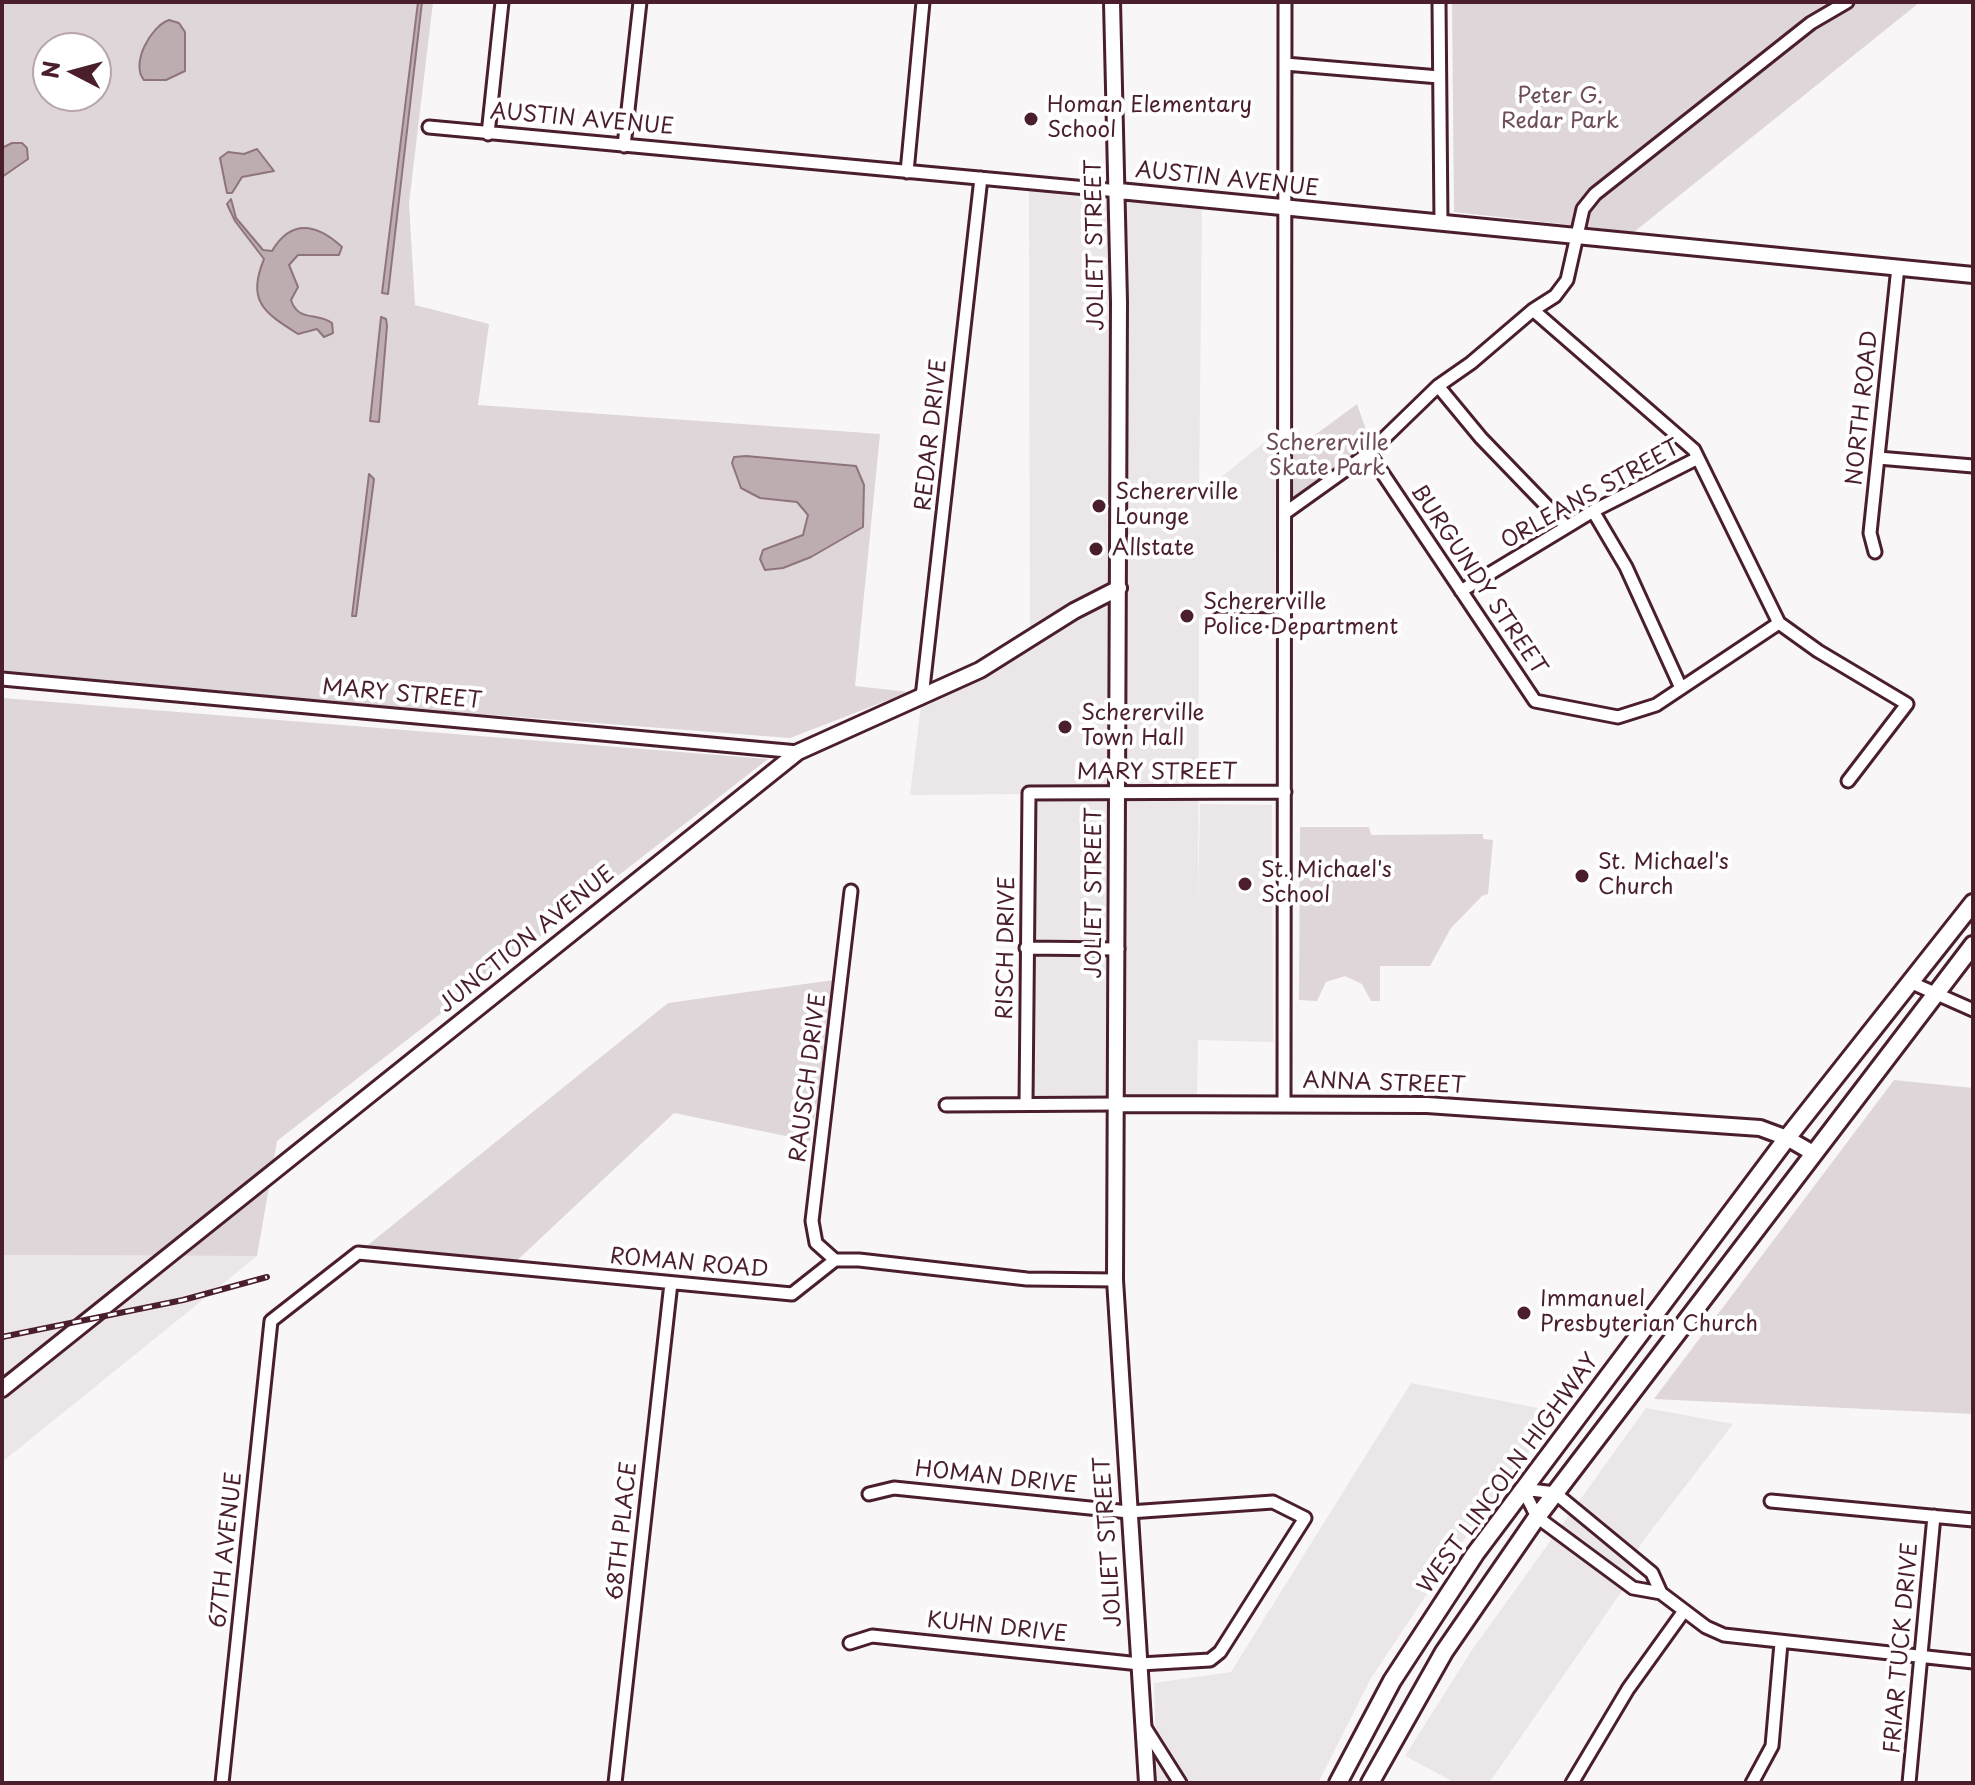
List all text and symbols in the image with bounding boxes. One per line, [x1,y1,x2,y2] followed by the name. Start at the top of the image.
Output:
[32,32,112,112] north arrow
[32,59,67,80] text: N
[1501,84,1619,136] park label: Peter G. Redar Park
[1047,93,1252,144] place label: Homan Elementary School
[489,99,675,141] street label: AUSTIN AVENUE
[1022,110,1040,128] marker: Homan Elementary School
[1134,157,1320,203] street label: AUSTIN AVENUE
[1081,159,1111,331] street label: JOLIET STREET
[1842,329,1884,487] street label: NORTH ROAD
[911,358,953,512] street label: REDAR DRIVE
[1265,431,1389,482] park label: Schererville Skate Park
[1497,435,1685,555] street label: ORLEANS STREET
[1115,480,1239,532] place label: Schererville Lounge
[1404,480,1552,680] street label: BURGUNDY STREET
[1090,497,1108,515] marker: Schererville Lounge
[1112,536,1195,562] place label: Allstate
[1087,540,1105,558] marker: Allstate
[1203,590,1398,642] place label: Schererville Police Department
[1178,607,1196,625] marker: Schererville Police Department
[321,675,483,715] street label: MARY STREET
[1081,701,1205,752] place label: Schererville Town Hall
[1056,718,1074,736] marker: Schererville Town Hall
[1077,760,1237,786] street label: MARY STREET
[1082,807,1108,979] street label: JOLIET STREET
[1598,850,1729,902] place label: St. Michael's Church
[1261,858,1392,910] place label: St. Michael's School
[434,861,620,1019] street label: JUNCTION AVENUE
[1573,867,1591,885] marker: St. Michael's Church
[1236,875,1254,893] marker: St. Michael's School
[993,876,1021,1020] street label: RISCH DRIVE
[786,992,832,1164] street label: RAUSCH DRIVE
[1302,1068,1466,1100] street label: ANNA STREET
[609,1244,769,1284] street label: ROMAN ROAD
[1540,1287,1758,1338] place label: Immanuel Presbyterian Church
[1515,1304,1533,1322] marker: Immanuel Presbyterian Church
[1413,1349,1605,1599] street label: WEST LINCOLN HIGHWAY
[913,1456,1079,1500] street label: HOMAN DRIVE
[1090,1456,1128,1628] street label: JOLIET STREET
[603,1460,643,1602] street label: 68TH PLACE
[206,1471,248,1629] street label: 67TH AVENUE
[1880,1541,1924,1755] street label: FRIAR TUCK DRIVE
[925,1607,1069,1649] street label: KUHN DRIVE

